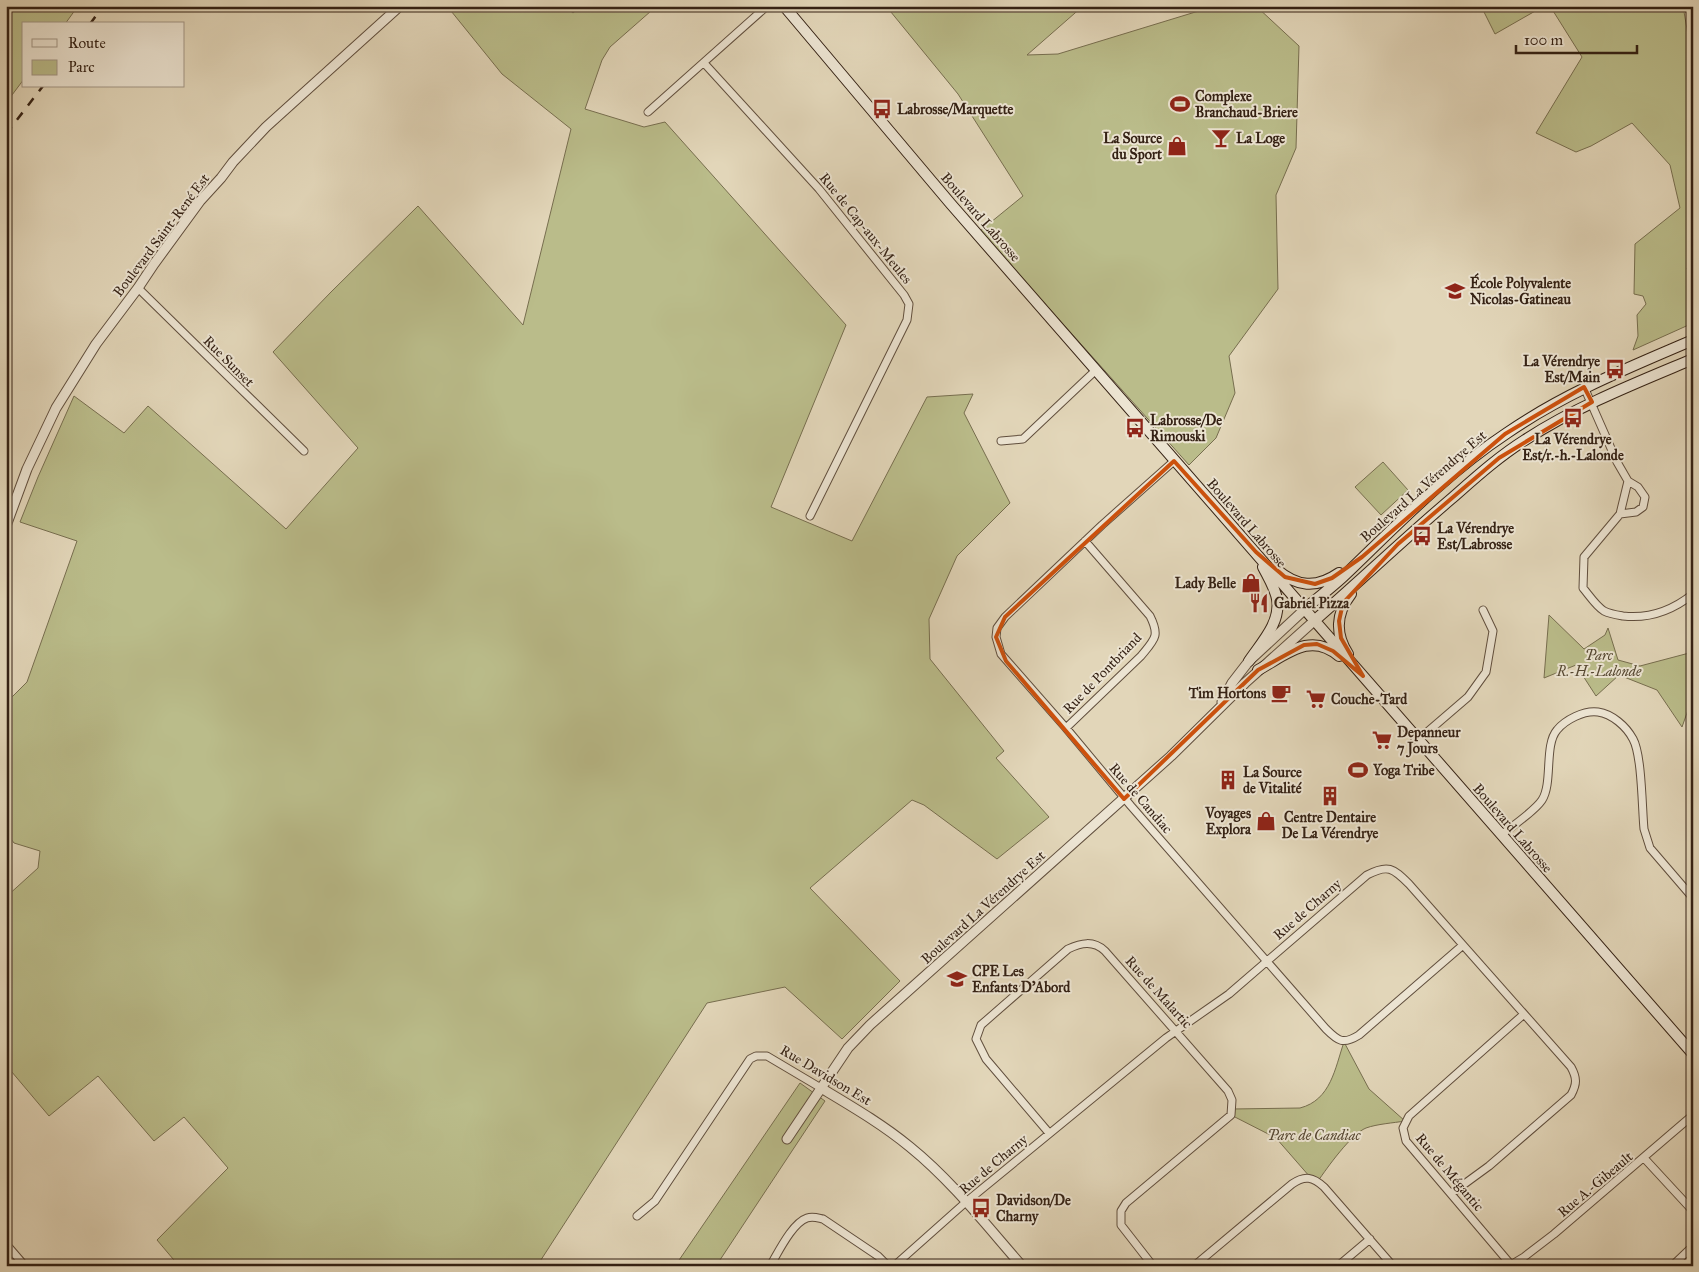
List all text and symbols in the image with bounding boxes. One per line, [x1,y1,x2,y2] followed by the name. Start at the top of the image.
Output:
[22,22,185,88] legend
[1516,22,1638,54] scale bar
[1524,31,1564,49] text: 100 m
[68,34,106,52] text: Route
[68,58,95,76] text: Parc
[1195,88,1298,121] place label: Complexe Branchaud-Briere
[1169,93,1191,115] sports icon: Complexe Branchaud-Briere
[871,98,893,120] bus stop icon: Labrosse/Marquette
[897,101,1014,119] place label: Labrosse/Marquette
[1210,127,1232,149] bar icon: La Loge
[1103,130,1162,164] place label: La Source du Sport
[1236,130,1285,148] place label: La Loge
[1166,135,1188,157] shop icon: La Source du Sport
[816,169,916,287] street label: Rue de Cap-aux-Meules
[937,169,1024,266] street label: Boulevard Labrosse
[110,171,213,300] street label: Boulevard Saint-René Est
[1470,273,1571,308] place label: École Polyvalente Nicolas-Gatineau
[1444,280,1466,302] school or university icon: École Polyvalente Nicolas-Gatineau
[200,332,258,390] street label: Rue Sunset
[1523,353,1600,386] place label: La Vérendrye Est/Main
[1604,358,1626,380] bus stop icon: La Vérendrye Est/Main
[1562,407,1584,429] bus stop icon: La Vérendrye Est/r.-h.-Lalonde
[1150,412,1222,445] place label: Labrosse/De Rimouski
[1124,417,1146,439] bus stop icon: Labrosse/De Rimouski
[1357,427,1490,546] street label: Boulevard La Vérendrye Est
[1522,431,1624,464] place label: La Vérendrye Est/r.-h.-Lalonde
[1203,475,1290,572] street label: Boulevard Labrosse
[1437,520,1514,553] place label: La Vérendrye Est/Labrosse
[1411,525,1433,547] bus stop icon: La Vérendrye Est/Labrosse
[1240,572,1262,594] shop icon: Lady Belle
[1175,575,1236,593] place label: Lady Belle
[1248,592,1270,614] restaurant icon: Gabriel Pizza
[1274,595,1350,612] place label: Gabriel Pizza
[1060,629,1145,717] street label: Rue de Pontbriand
[1556,647,1642,680] park label: Parc R.-H.-Lalonde
[1270,682,1292,704] cafe icon: Tim Hortons
[1188,685,1266,702] place label: Tim Hortons
[1305,688,1327,710] supermarket icon: Couche-Tard
[1331,691,1408,708] place label: Couche-Tard
[1397,724,1461,758] place label: Depanneur 7 Jours
[1371,729,1393,751] supermarket icon: Depanneur 7 Jours
[1347,759,1369,781] sports icon: Yoga Tribe
[1105,760,1176,837] street label: Rue de Candiac
[1372,762,1435,780] place label: Yoga Tribe
[1243,764,1303,797] place label: La Source de Vitalité
[1217,769,1239,791] building icon: La Source de Vitalité
[1469,780,1556,877] street label: Boulevard Labrosse
[1319,785,1341,807] building icon: Centre Dentaire De La Vérendrye
[1204,805,1252,839] place label: Voyages Explora
[1282,809,1379,843] place label: Centre Dentaire De La Vérendrye
[1255,810,1277,832] shop icon: Voyages Explora
[918,847,1049,968] street label: Boulevard La Vérendrye Est
[1270,875,1345,943] street label: Rue de Charny
[1122,953,1196,1032] street label: Rue de Malartic
[972,963,1071,996] place label: CPE Les Enfants D'Abord
[946,968,968,990] school or university icon: CPE Les Enfants D'Abord
[777,1042,874,1109] street label: Rue Davidson Est
[1268,1127,1361,1144] park label: Parc de Candiac
[1412,1130,1487,1215] street label: Rue de Mégantic
[956,1131,1031,1198] street label: Rue de Charny
[1554,1148,1636,1221] street label: Rue A.-Gibeault
[996,1192,1071,1226] place label: Davidson/De Charny
[970,1197,992,1219] bus stop icon: Davidson/De Charny

